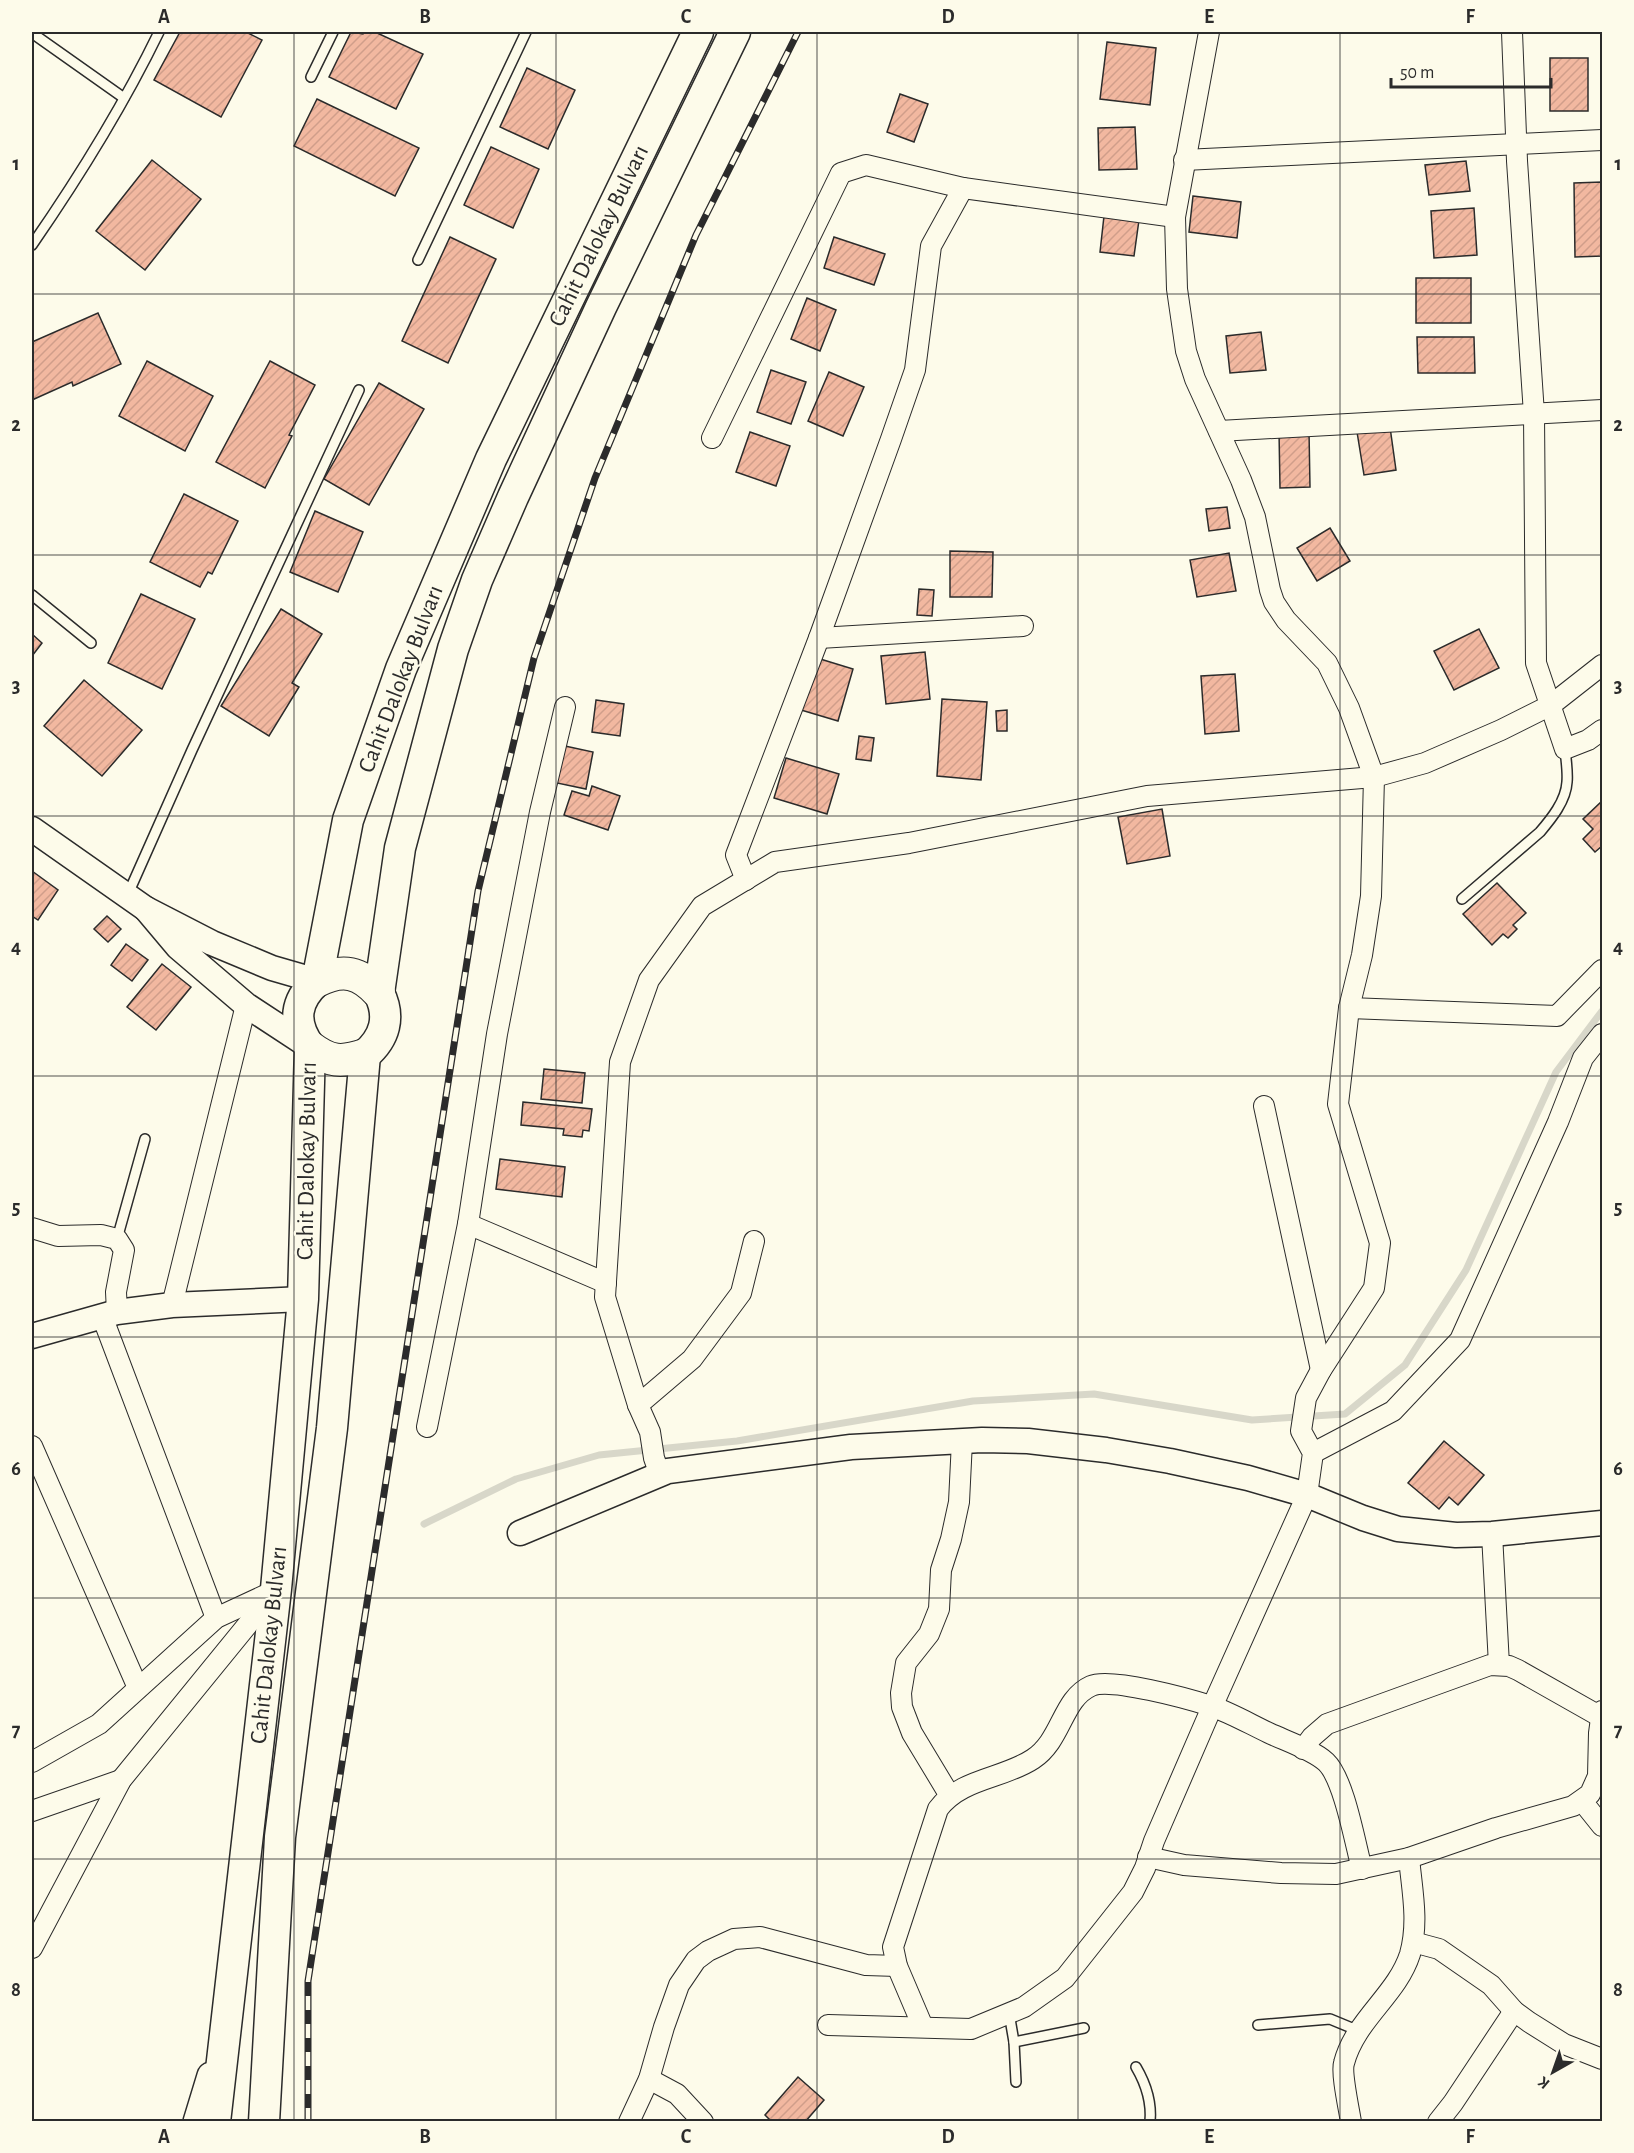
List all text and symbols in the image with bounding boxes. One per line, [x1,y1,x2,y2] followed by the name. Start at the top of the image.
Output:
[158,7,170,27] text: A
[419,7,431,27] text: B
[681,7,692,27] text: C
[941,7,955,27] text: D
[1204,7,1214,27] text: E
[1465,7,1475,27] text: F
[1391,51,1552,89] scale bar
[1400,64,1434,82] text: 50 m
[545,142,653,330] street label: Cahit Dalokay Bulvarı
[12,154,20,174] text: 1
[1614,154,1622,174] text: 1
[11,415,21,435] text: 2
[1613,415,1623,435] text: 2
[354,582,448,776] street label: Cahit Dalokay Bulvarı
[12,676,20,696] text: 3
[1614,676,1622,696] text: 3
[11,937,21,957] text: 4
[1613,937,1623,957] text: 4
[293,1062,321,1260] street label: Cahit Dalokay Bulvarı
[12,1198,20,1218] text: 5
[1614,1198,1622,1218] text: 5
[11,1459,21,1479] text: 6
[1613,1459,1623,1479] text: 6
[247,1545,291,1745] street label: Cahit Dalokay Bulvarı
[12,1720,21,1740] text: 7
[1614,1720,1623,1740] text: 7
[11,1980,21,2000] text: 8
[1613,1980,1623,2000] text: 8
[1523,2042,1583,2102] north arrow
[1535,2073,1553,2092] text: K
[158,2127,170,2147] text: A
[419,2127,431,2147] text: B
[681,2127,692,2147] text: C
[941,2127,955,2147] text: D
[1204,2127,1214,2147] text: E
[1465,2127,1475,2147] text: F

